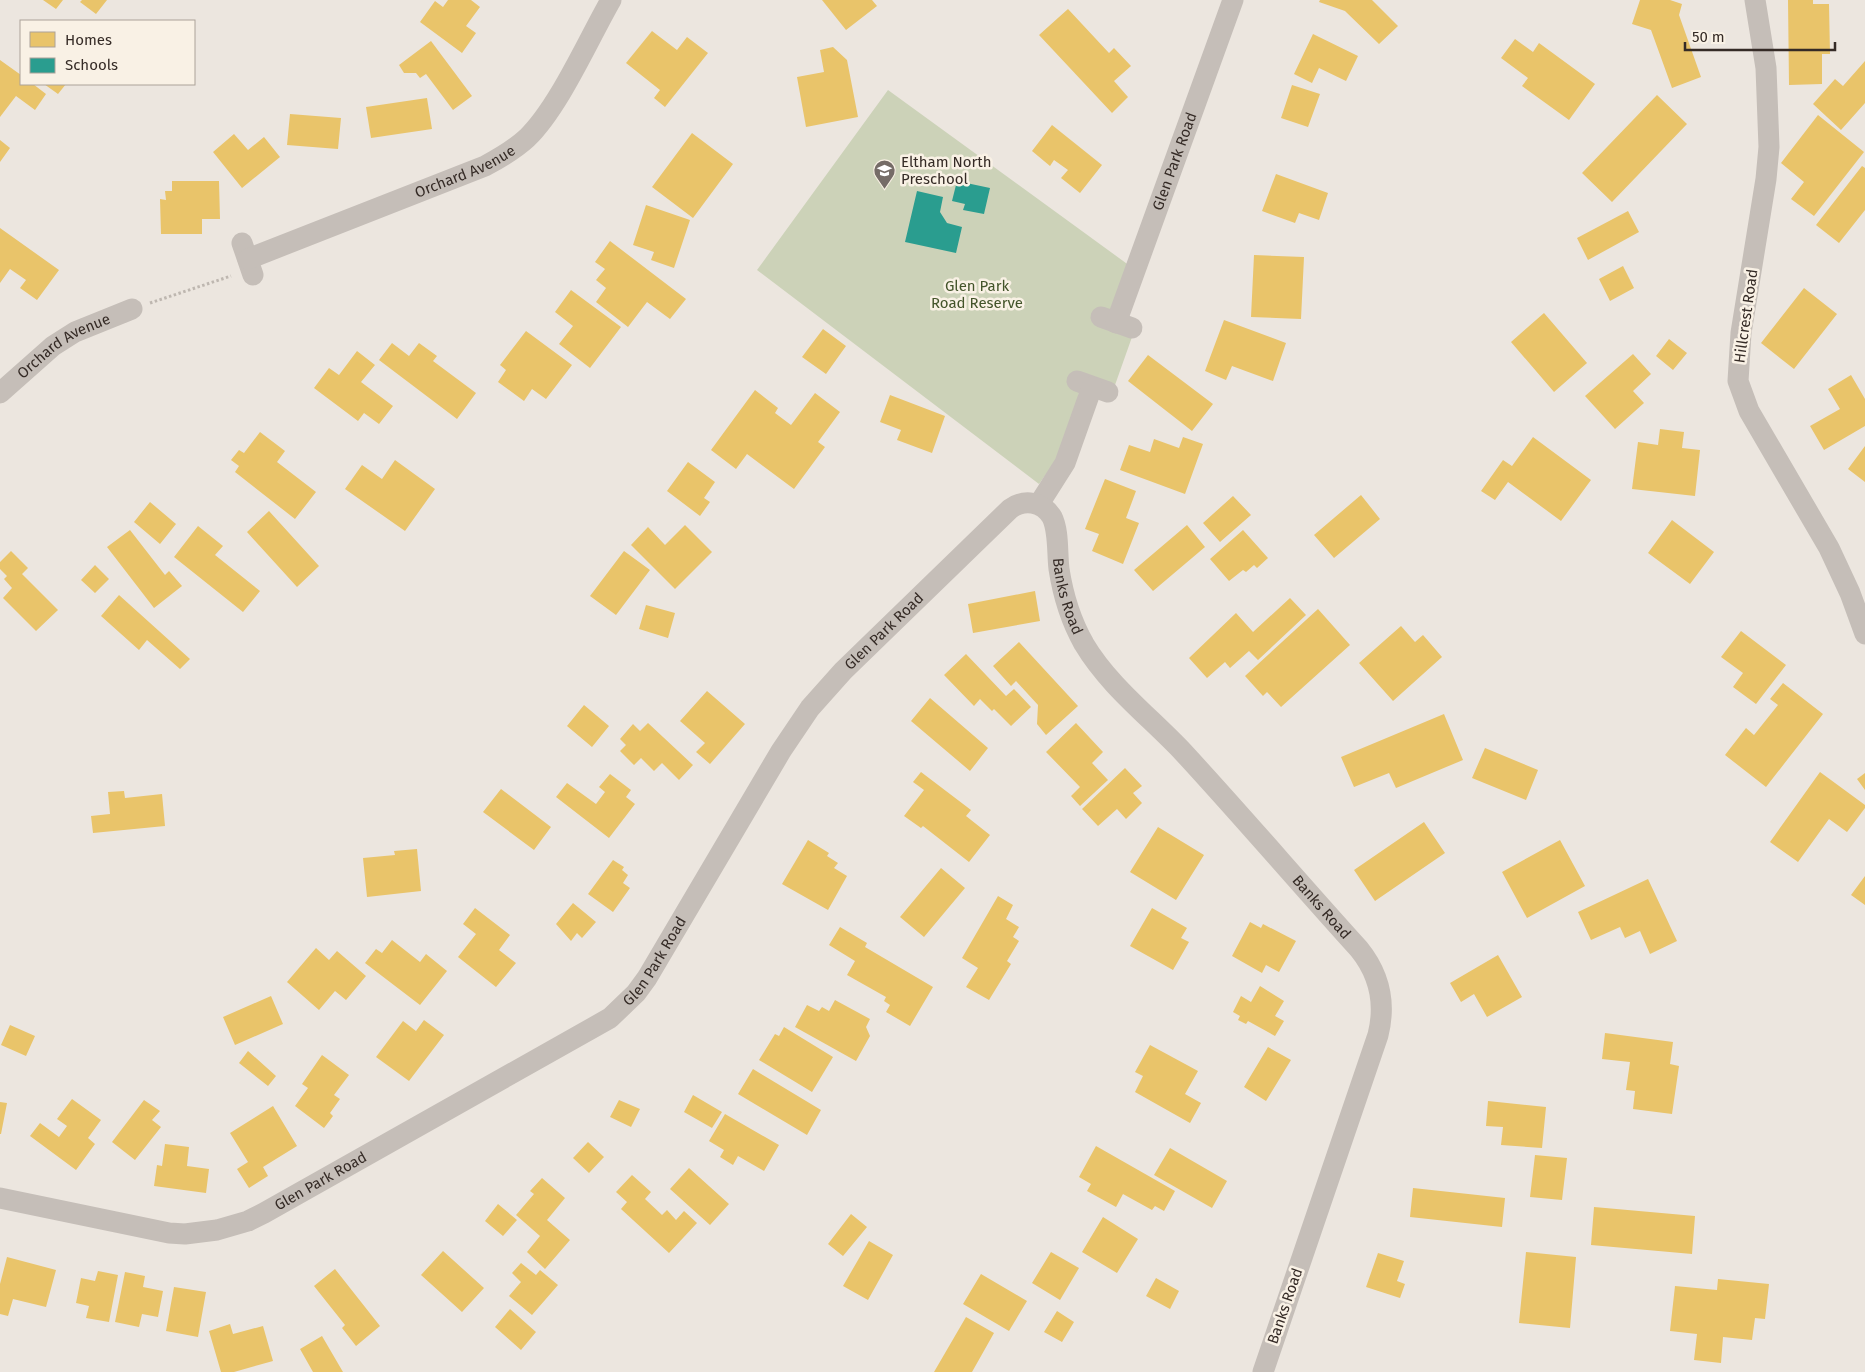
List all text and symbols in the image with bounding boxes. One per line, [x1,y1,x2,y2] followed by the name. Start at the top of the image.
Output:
[20,20,195,85] legend
[1685,20,1835,52] scale bar
[1692,28,1725,46] text: 50 m
[65,31,112,49] text: Homes
[65,56,118,74] text: Schools
[1149,110,1201,213] street label: Glen Park Road
[412,141,519,202] street label: Orchard Avenue
[901,153,992,188] place label: Eltham North Preschool
[873,159,897,190] school or university icon: Eltham North Preschool
[1730,268,1762,364] street label: Hillcrest Road
[931,277,1023,312] park label: Glen Park Road Reserve
[13,310,113,382] street label: Orchard Avenue
[1049,557,1087,638] street label: Banks Road
[841,589,927,674] street label: Glen Park Road
[1288,872,1355,943] street label: Banks Road
[619,913,690,1010] street label: Glen Park Road
[271,1148,370,1214] street label: Glen Park Road
[1264,1266,1306,1346] street label: Banks Road

